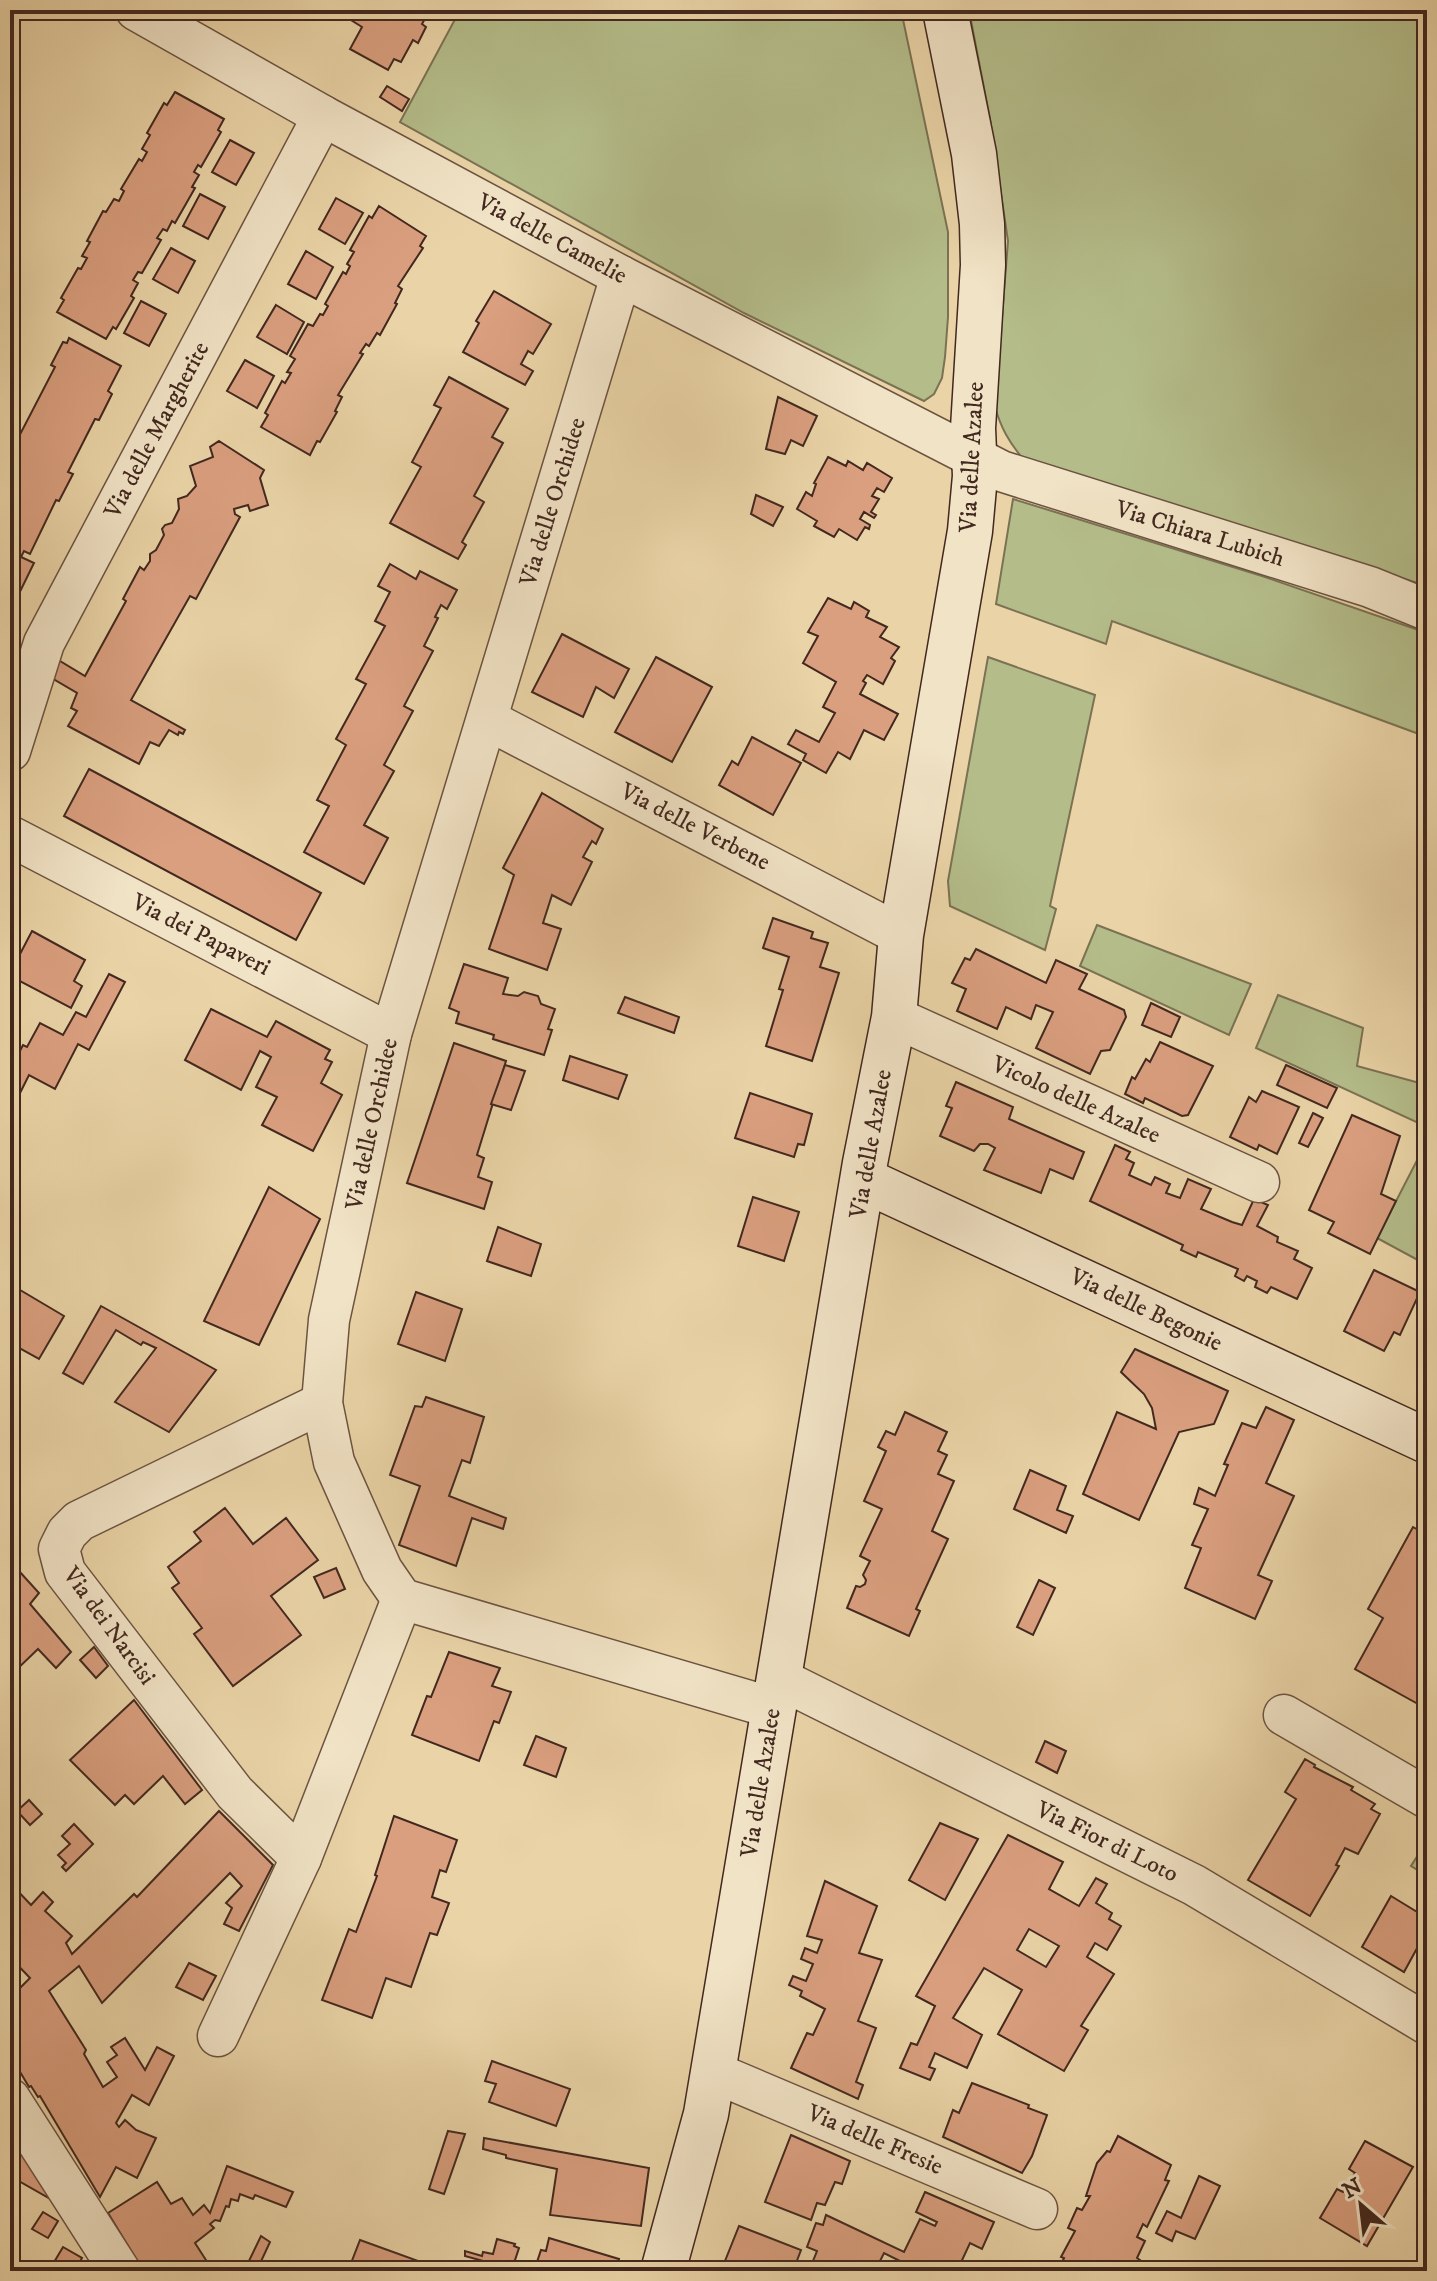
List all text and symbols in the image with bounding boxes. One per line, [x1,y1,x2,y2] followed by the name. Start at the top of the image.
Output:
[471,186,632,291] street label: Via delle Camelie
[97,337,216,524] street label: Via delle Margherite
[953,381,991,534] street label: Via delle Azalee
[513,414,593,591] street label: Via delle Orchidee
[1111,494,1288,574] street label: Via Chiara Lubich
[614,776,775,878] street label: Via delle Verbene
[126,887,275,983] street label: Via dei Papaveri
[339,1035,405,1214] street label: Via delle Orchidee
[986,1049,1165,1151] street label: Vicolo delle Azalee
[843,1067,899,1222] street label: Via delle Azalee
[1064,1261,1227,1358] street label: Via delle Begonie
[56,1560,162,1691] street label: Via dei Narcisi
[734,1706,788,1861] street label: Via delle Azalee
[1030,1794,1183,1889] street label: Via Fior di Loto
[802,2098,947,2182] street label: Via delle Fresie
[1321,2165,1401,2245] north arrow
[1338,2173,1367,2205] text: N

